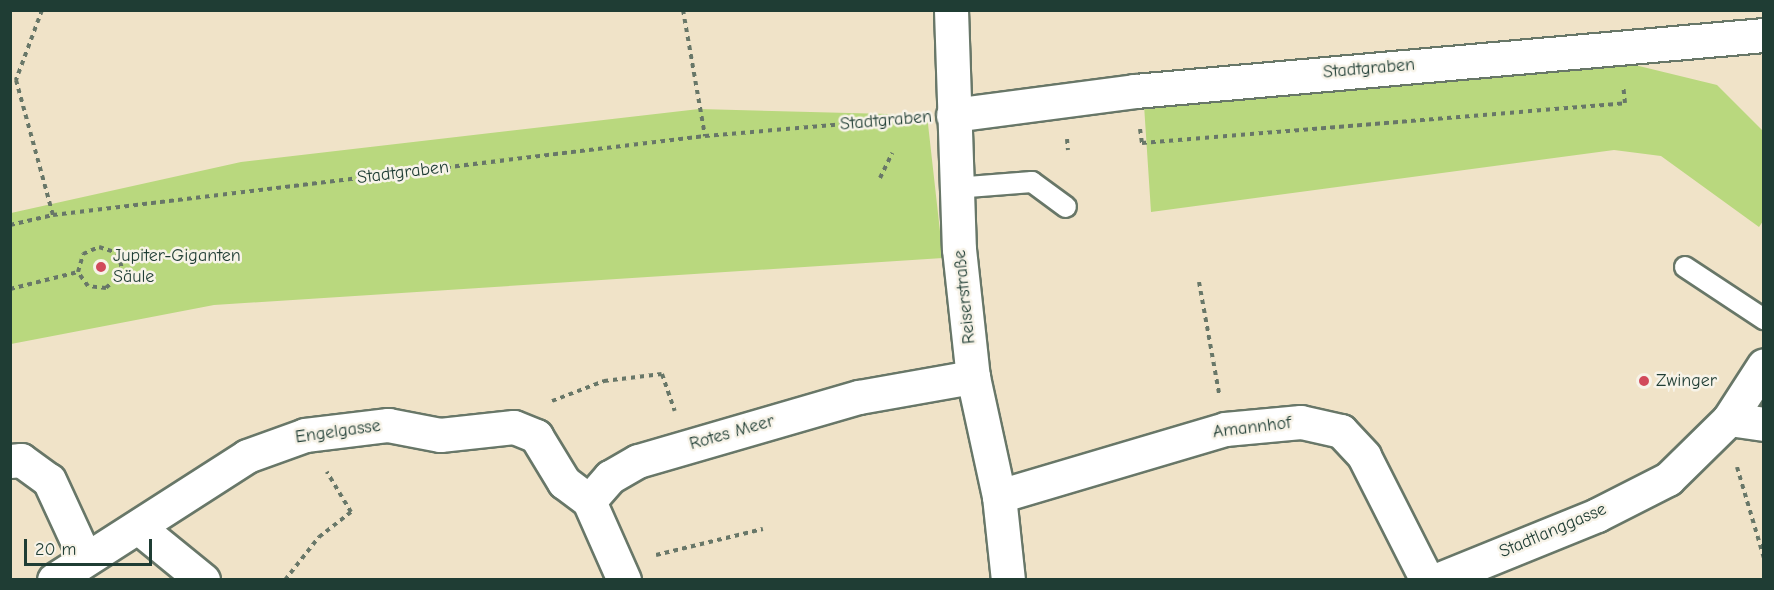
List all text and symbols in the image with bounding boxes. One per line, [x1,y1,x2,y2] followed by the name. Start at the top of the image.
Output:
[1322,54,1416,84] street label: Stadtgraben
[839,106,933,136] street label: Stadtgraben
[356,157,450,189] street label: Stadtgraben
[113,246,241,288] place label: Jupiter-Giganten Säule
[949,249,981,345] street label: Reiserstraße
[94,260,108,274] marker: Jupiter-Giganten Säule
[1656,370,1717,392] place label: Zwinger
[1637,374,1651,388] marker: Zwinger
[687,411,777,455] street label: Rotes Meer
[1212,412,1292,444] street label: Amannhof
[294,415,382,449] street label: Engelgasse
[1496,499,1610,563] street label: Stadtlanggasse
[27,527,154,565] scale bar
[35,539,76,560] text: 20 m

